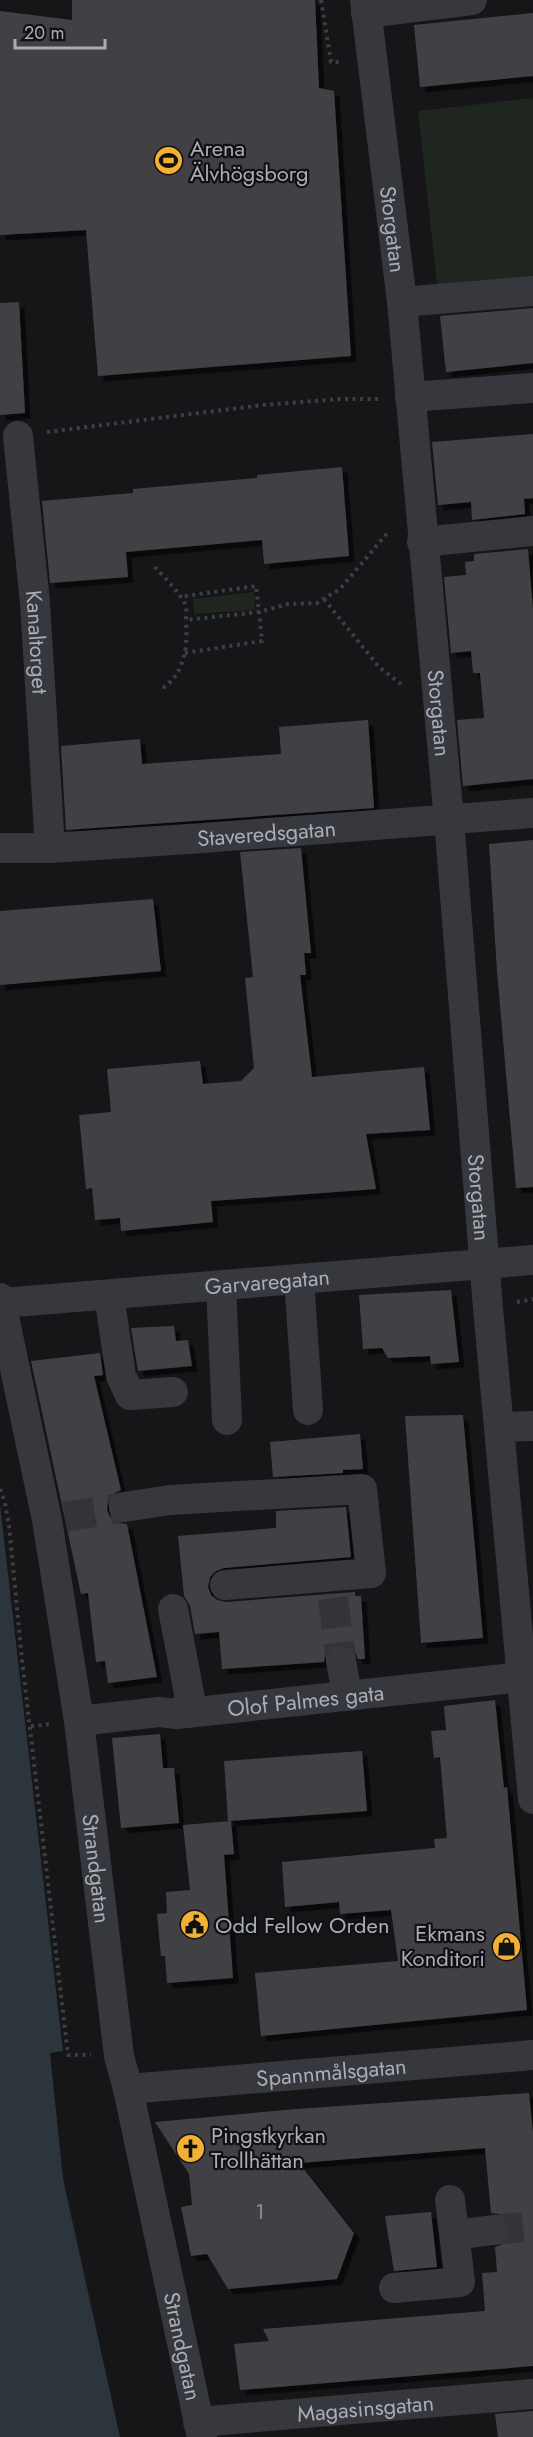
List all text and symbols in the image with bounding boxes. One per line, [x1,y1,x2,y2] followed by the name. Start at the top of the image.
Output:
[15,12,105,50] scale bar
[24,20,64,46] text: 20 m
[190,132,309,189] place label: Arena Älvhögsborg
[153,145,185,177] sports icon: Arena Älvhögsborg
[372,184,414,274] street label: Storgatan
[18,589,57,696] street label: Kanaltorget
[419,668,459,758] street label: Storgatan
[196,812,337,854] street label: Staveredsgatan
[460,1153,499,1242] street label: Storgatan
[203,1260,331,1302] street label: Garvaregatan
[226,1676,386,1725] street label: Olof Palmes gata
[74,1812,119,1925] street label: Strandgatan
[178,1909,210,1941] public building icon: Odd Fellow Orden
[215,1909,389,1941] place label: Odd Fellow Orden
[401,1917,485,1974] place label: Ekmans Konditori
[490,1930,522,1962] shop icon: Ekmans Konditori
[255,2050,408,2094] street label: Spannmålsgatan
[211,2119,326,2176] place label: Pingstkyrkan Trollhättan
[174,2132,206,2164] church icon: Pingstkyrkan Trollhättan
[256,2198,265,2227] house number: 1
[156,2289,210,2403] street label: Strandgatan
[296,2386,435,2430] street label: Magasinsgatan

